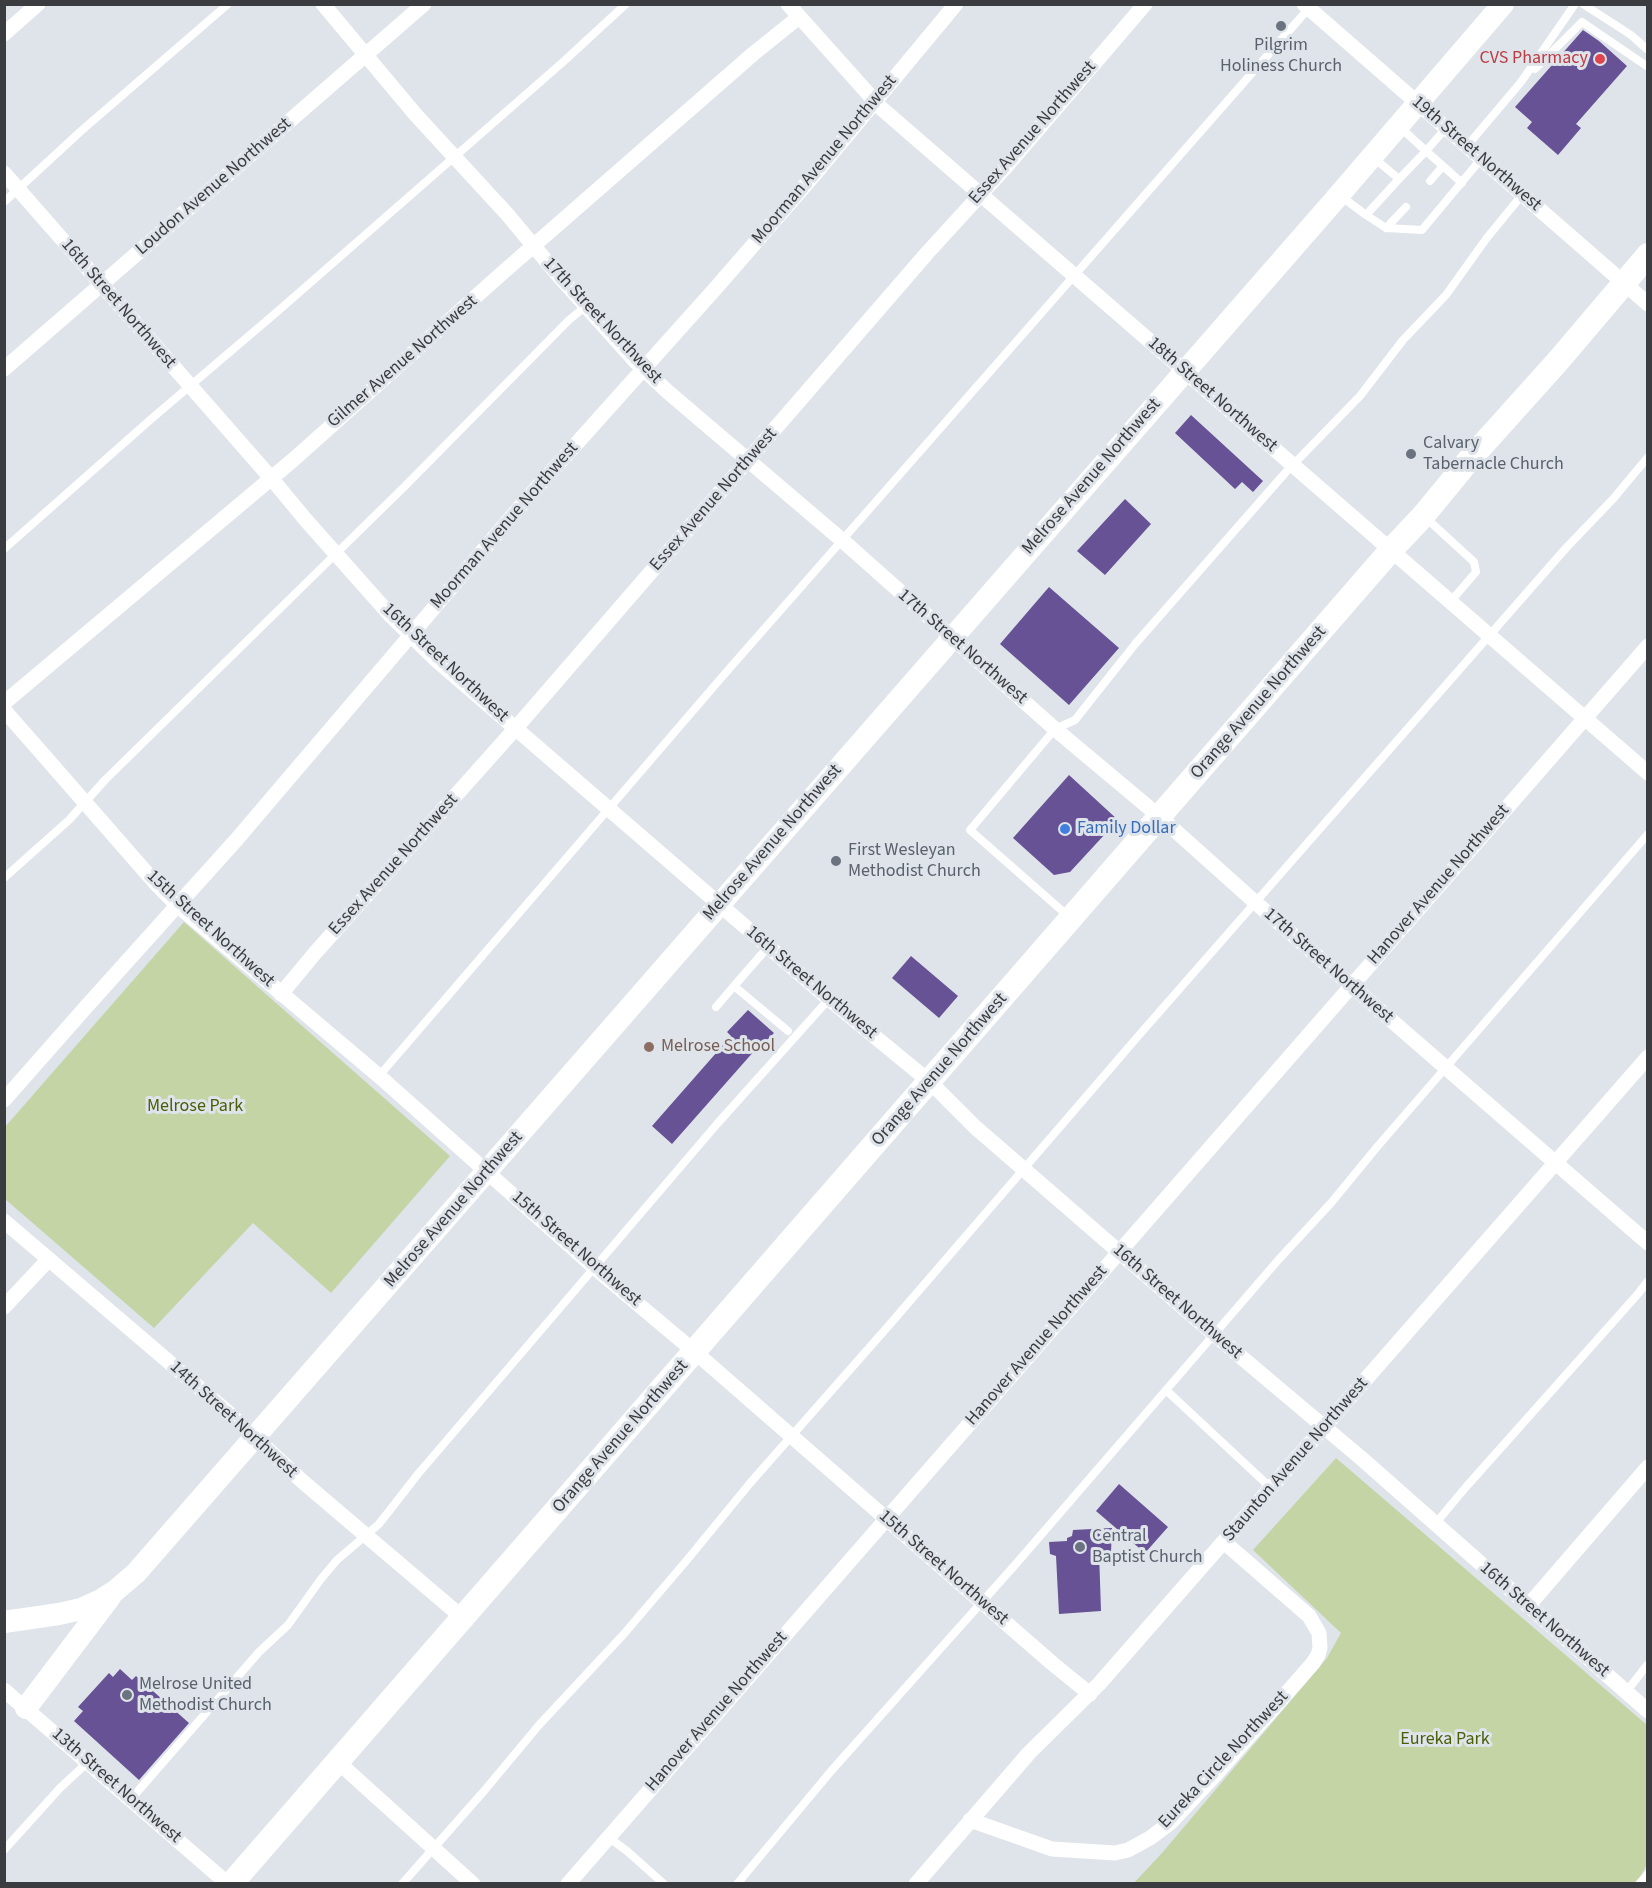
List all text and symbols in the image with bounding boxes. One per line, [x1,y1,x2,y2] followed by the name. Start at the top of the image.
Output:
[1274,19,1288,33] marker: Pilgrim Holiness Church
[1220,35,1342,78] place label: Pilgrim Holiness Church
[1479,48,1588,70] place label: CVS Pharmacy
[1593,52,1607,66] marker: CVS Pharmacy
[965,57,1101,209] street label: Essex Avenue Northwest
[748,71,902,249] street label: Moorman Avenue Northwest
[1407,92,1545,216] street label: 19th Street Northwest
[132,114,296,260] street label: Loudon Avenue Northwest
[56,235,180,373] street label: 16th Street Northwest
[538,253,666,389] street label: 17th Street Northwest
[324,291,482,433] street label: Gilmer Avenue Northwest
[1143,333,1281,457] street label: 18th Street Northwest
[1018,394,1166,560] street label: Melrose Avenue Northwest
[646,424,782,576] street label: Essex Avenue Northwest
[1423,433,1564,476] place label: Calvary Tabernacle Church
[427,438,583,614] street label: Moorman Avenue Northwest
[1404,447,1418,461] marker: Calvary Tabernacle Church
[893,585,1031,709] street label: 17th Street Northwest
[377,599,513,727] street label: 16th Street Northwest
[1187,622,1331,784] street label: Orange Avenue Northwest
[699,760,847,926] street label: Melrose Avenue Northwest
[325,790,463,940] street label: Essex Avenue Northwest
[1364,801,1514,969] street label: Hanover Avenue Northwest
[1077,818,1176,840] place label: Family Dollar
[1058,822,1072,836] marker: Family Dollar
[848,840,981,882] place label: First Wesleyan Methodist Church
[829,854,843,868] marker: First Wesleyan Methodist Church
[142,866,278,992] street label: 15th Street Northwest
[1259,904,1397,1028] street label: 17th Street Northwest
[741,922,881,1044] street label: 16th Street Northwest
[868,989,1012,1151] street label: Orange Avenue Northwest
[661,1036,775,1058] place label: Melrose School
[642,1040,656,1054] marker: Melrose School
[147,1096,243,1118] park label: Melrose Park
[380,1127,528,1293] street label: Melrose Avenue Northwest
[507,1187,645,1311] street label: 15th Street Northwest
[1108,1240,1246,1364] street label: 16th Street Northwest
[962,1262,1112,1430] street label: Hanover Avenue Northwest
[549,1356,693,1518] street label: Orange Avenue Northwest
[165,1357,301,1483] street label: 14th Street Northwest
[1219,1374,1373,1546] street label: Staunton Avenue Northwest
[874,1506,1012,1630] street label: 15th Street Northwest
[1092,1526,1203,1568] place label: Central Baptist Church
[1073,1540,1087,1554] marker: Central Baptist Church
[1475,1558,1613,1682] street label: 16th Street Northwest
[642,1628,792,1796] street label: Hanover Avenue Northwest
[139,1674,272,1716] place label: Melrose United Methodist Church
[1155,1687,1293,1833] street label: Eureka Circle Northwest
[120,1688,134,1702] marker: Melrose United Methodist Church
[47,1724,185,1848] street label: 13th Street Northwest
[1400,1729,1490,1751] park label: Eureka Park

